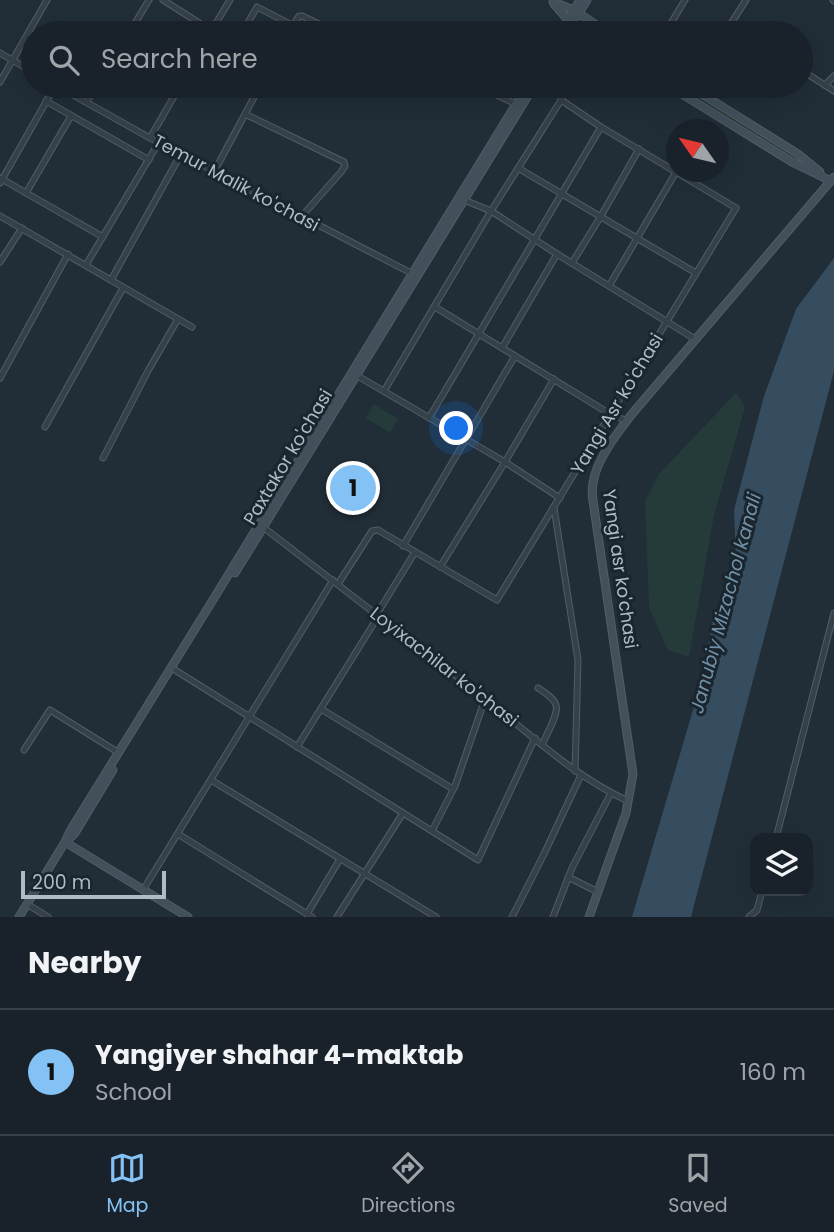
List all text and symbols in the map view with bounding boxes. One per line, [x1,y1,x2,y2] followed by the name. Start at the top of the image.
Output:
[21,21,813,98] search box
[45,41,83,79] icon: search
[101,41,258,77] text: Search here
[666,119,729,182] north arrow
[149,128,324,237] street label: Temur Malik ko'chasi
[564,328,669,479] street label: Yangi Asr ko'chasi
[237,384,338,529] street label: Paxtakor ko'chasi
[439,411,473,445] your location
[330,462,376,514] pin: 1
[597,488,644,650] street label: Yangi asr ko'chasi
[683,490,768,716] water label: Janubiy Mizachol kanali
[365,601,524,732] street label: Loyixachilar ko'chasi
[750,833,813,896] map controls
[750,833,813,896] button: layers
[21,868,166,900] scale bar
[32,869,91,896] text: 200 m
[28,941,142,984] text: Nearby
[95,1037,463,1073] text: Yangiyer shahar 4-maktab
[47,1056,55,1088] text: 1
[740,1056,806,1088] text: 160 m
[95,1076,172,1108] text: School
[106,1149,148,1220] tab: Map
[361,1149,456,1220] tab: Directions
[668,1149,728,1220] tab: Saved

